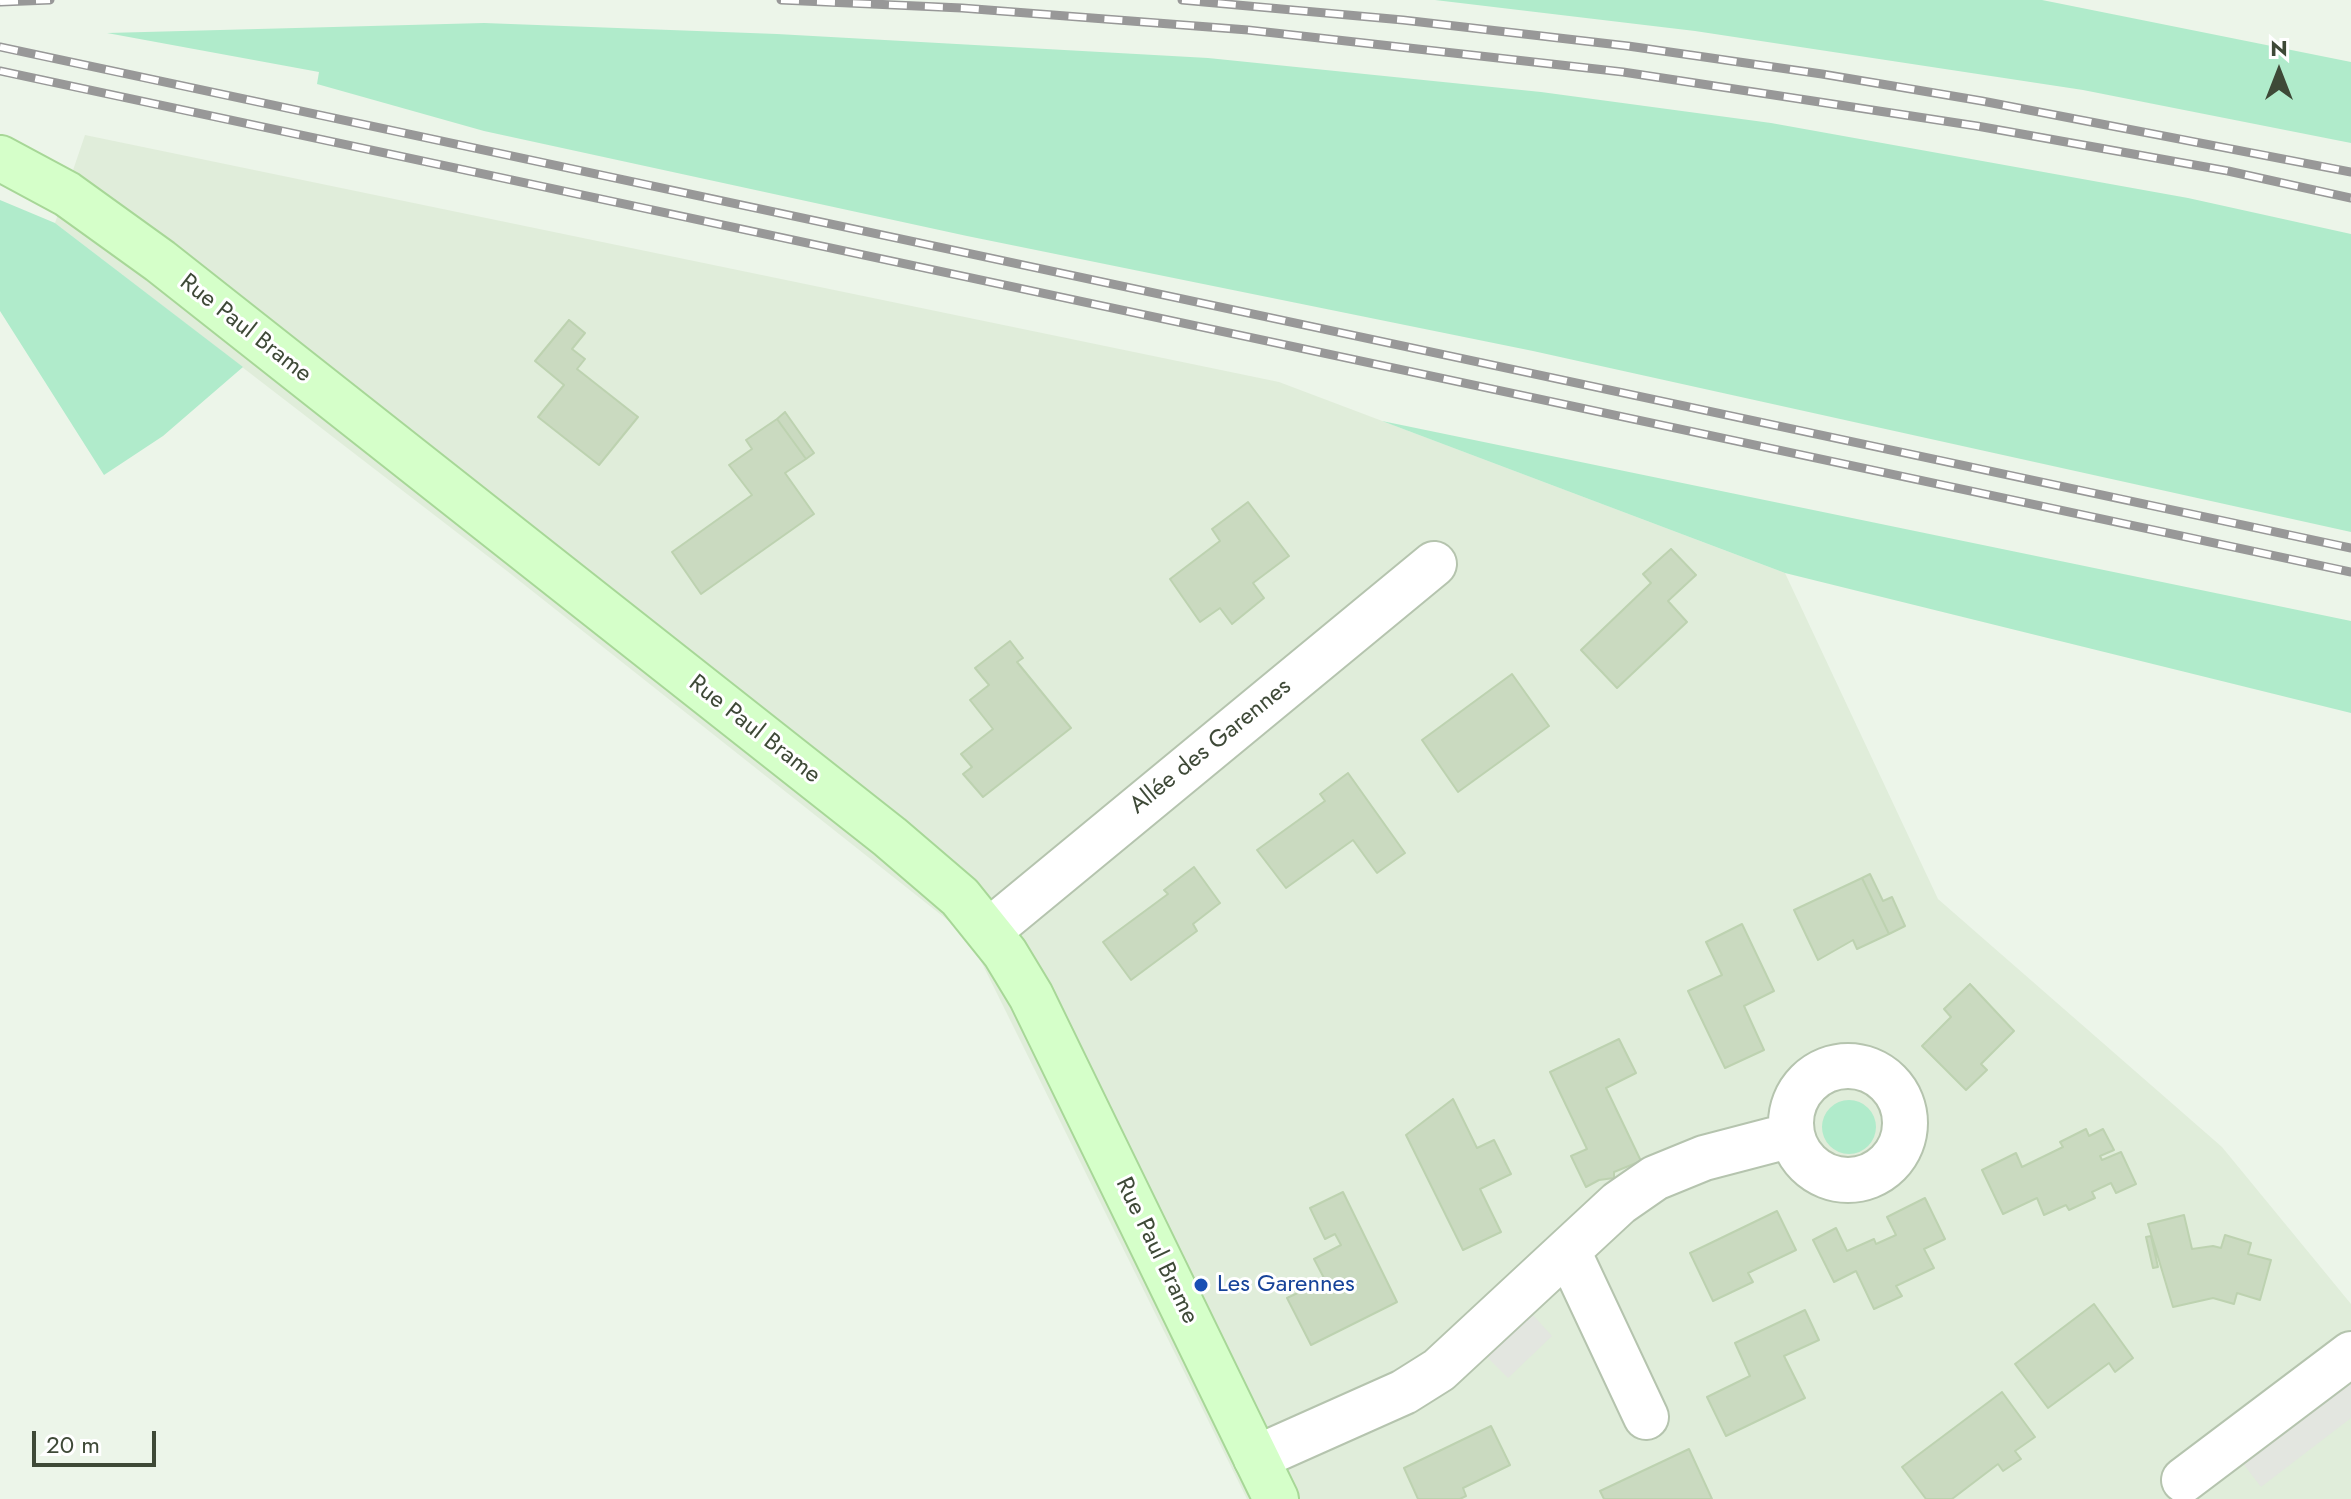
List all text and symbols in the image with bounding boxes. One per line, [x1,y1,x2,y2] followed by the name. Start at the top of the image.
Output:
[2239,32,2319,112] north arrow
[2270,32,2288,64] text: N
[173,269,317,389] street label: Rue Paul Brame
[682,670,826,790] street label: Rue Paul Brame
[1124,673,1298,821] street label: Allée des Garennes
[1108,1173,1204,1329] street label: Rue Paul Brame
[1217,1271,1355,1299] place label: Les Garennes
[1192,1276,1210,1294] marker: Les Garennes
[36,1415,160,1465] scale bar
[46,1427,100,1462] text: 20 m

